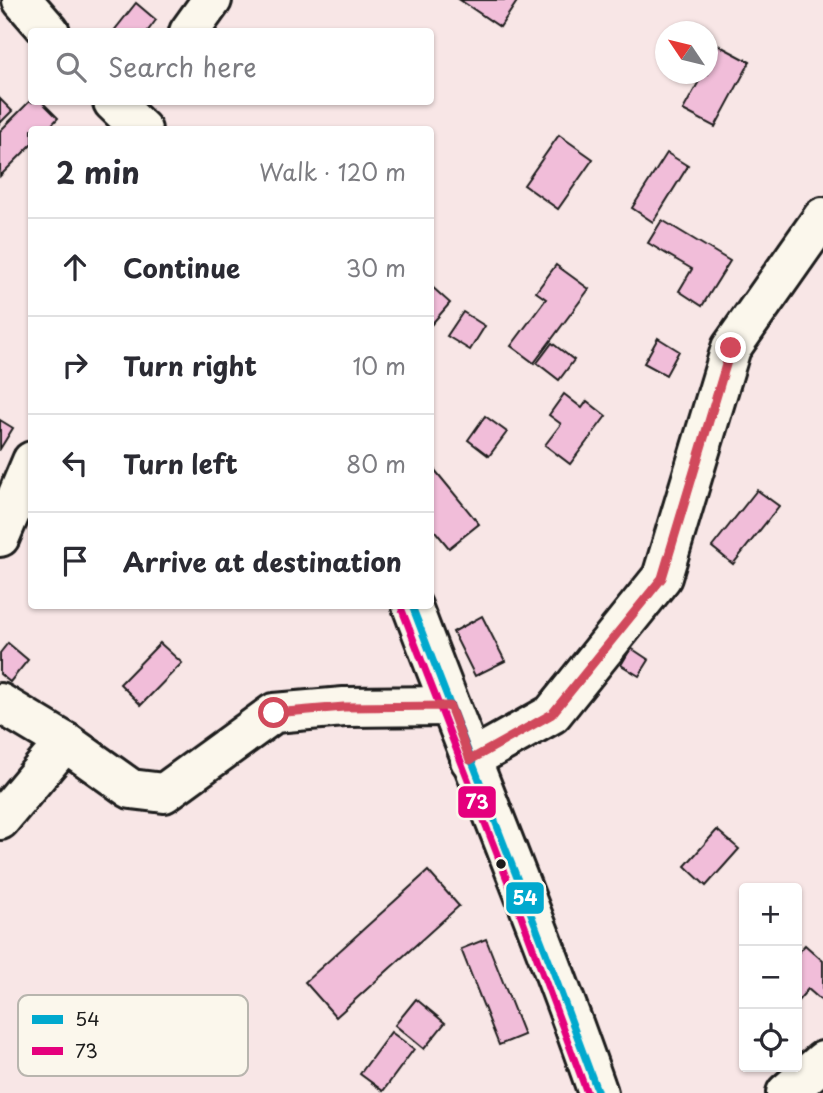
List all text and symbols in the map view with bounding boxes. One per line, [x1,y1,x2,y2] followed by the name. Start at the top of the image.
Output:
[655,21,718,84] north arrow
[28,28,434,105] search box
[108,47,257,86] text: Search here
[52,48,90,86] icon: search
[56,149,140,194] text: 2 min
[259,154,406,189] text: Walk · 120 m
[56,248,94,286] icon: ahead
[123,248,240,287] text: Continue
[345,250,406,285] text: 30 m
[715,332,746,363] route end
[56,346,94,384] icon: right
[123,346,257,385] text: Turn right
[352,348,406,383] text: 10 m
[56,444,94,482] icon: left
[123,444,238,483] text: Turn left
[346,446,406,481] text: 80 m
[56,542,94,580] icon: arrive
[123,542,402,581] text: Arrive at destination
[258,697,289,728] route start
[457,785,497,819] line badge: 73
[465,787,489,815] text: 73
[494,857,508,871] unlabelled marker
[505,881,545,915] line badge: 54
[512,883,538,911] text: 54
[739,883,802,1072] map controls
[739,883,802,946] button: +
[739,946,802,1009] button: −
[18,995,248,1076] legend
[75,1004,100,1032] text: 54
[739,1009,802,1072] button: locate
[75,1036,98,1064] text: 73

